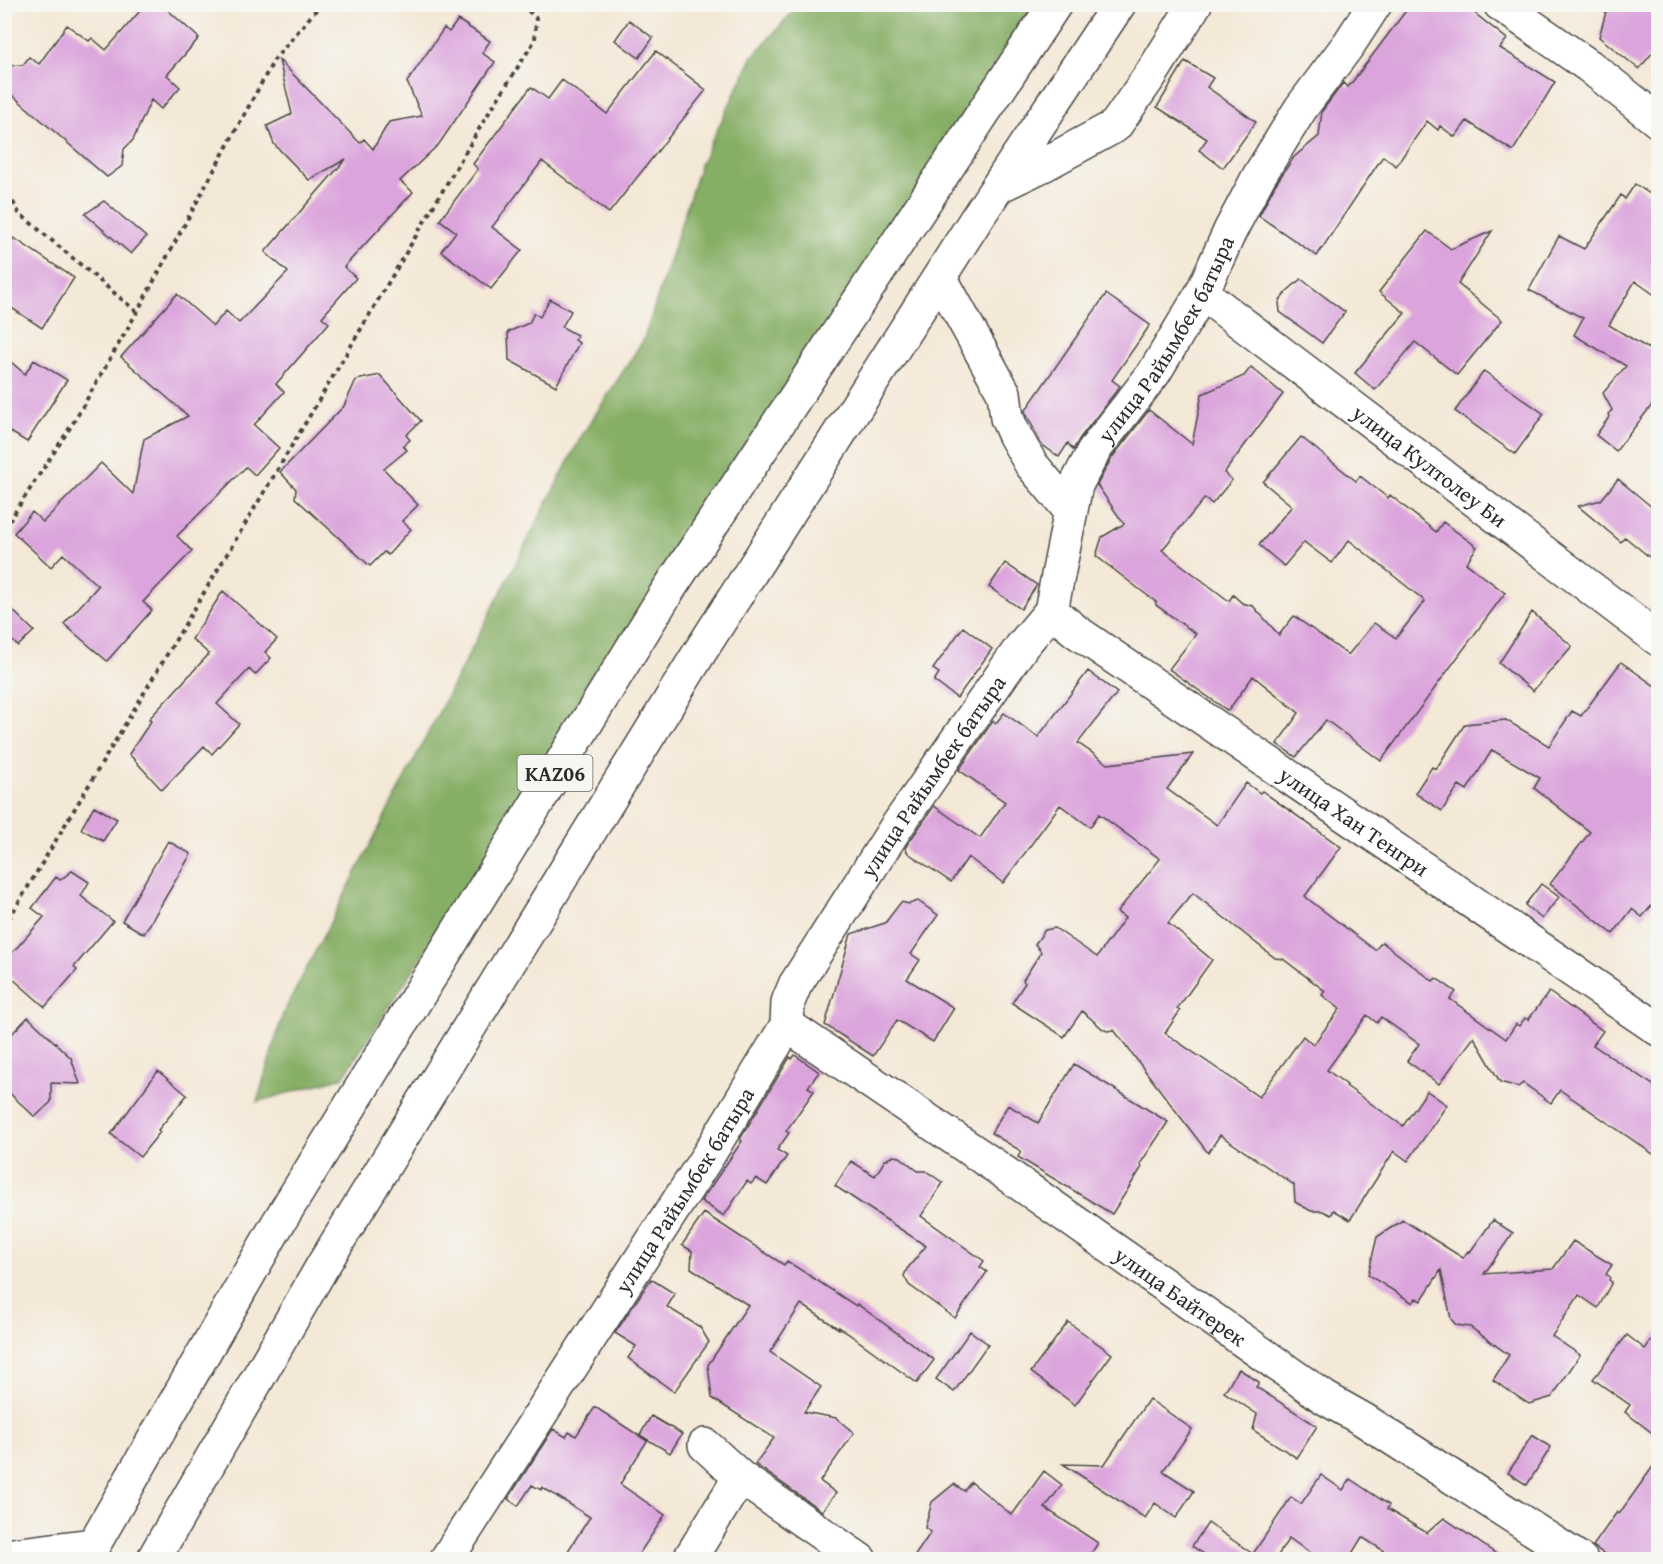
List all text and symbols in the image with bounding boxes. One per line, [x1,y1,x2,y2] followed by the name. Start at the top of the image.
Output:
[1089,230,1242,450] street label: улица Райымбек батыра
[1345,396,1514,535] street label: улица Култолеу Би
[851,668,1014,885] street label: улица Райымбек батыра
[518,755,592,791] road number: KАZ06
[1272,758,1436,884] street label: улица Хан Тенгри
[606,1080,762,1301] street label: улица Райымбек батыра
[1107,1238,1253,1354] street label: улица Байтерек

